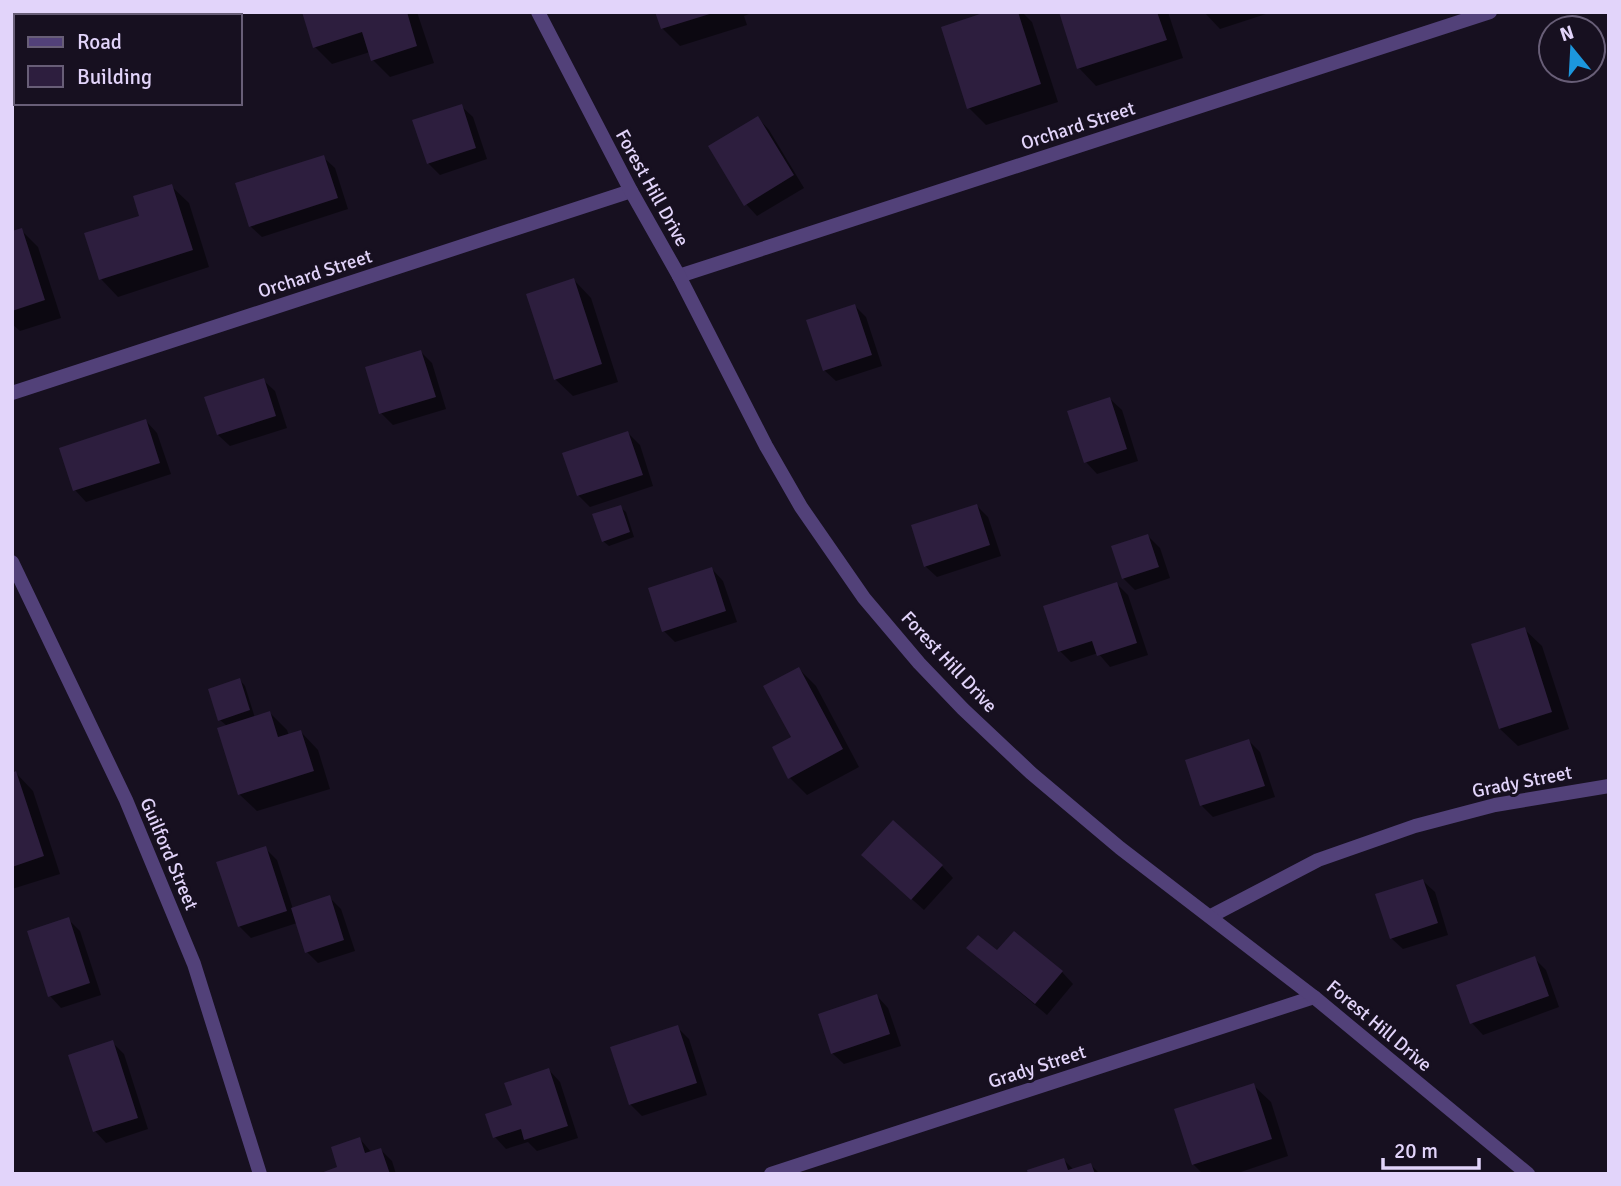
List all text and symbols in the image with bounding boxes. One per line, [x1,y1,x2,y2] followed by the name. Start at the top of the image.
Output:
[14,14,242,105] legend
[1537,14,1607,84] north arrow
[1557,20,1577,47] text: N
[77,29,122,55] text: Road
[77,64,152,90] text: Building
[1018,96,1138,156] street label: Orchard Street
[610,125,694,251] street label: Forest Hill Drive
[255,244,375,304] street label: Orchard Street
[896,606,1002,718] street label: Forest Hill Drive
[1470,760,1574,803] street label: Grady Street
[135,794,204,914] street label: Guilford Street
[1321,975,1437,1077] street label: Forest Hill Drive
[985,1040,1089,1094] street label: Grady Street
[1383,1126,1479,1170] scale bar
[1394,1138,1438,1164] text: 20 m

